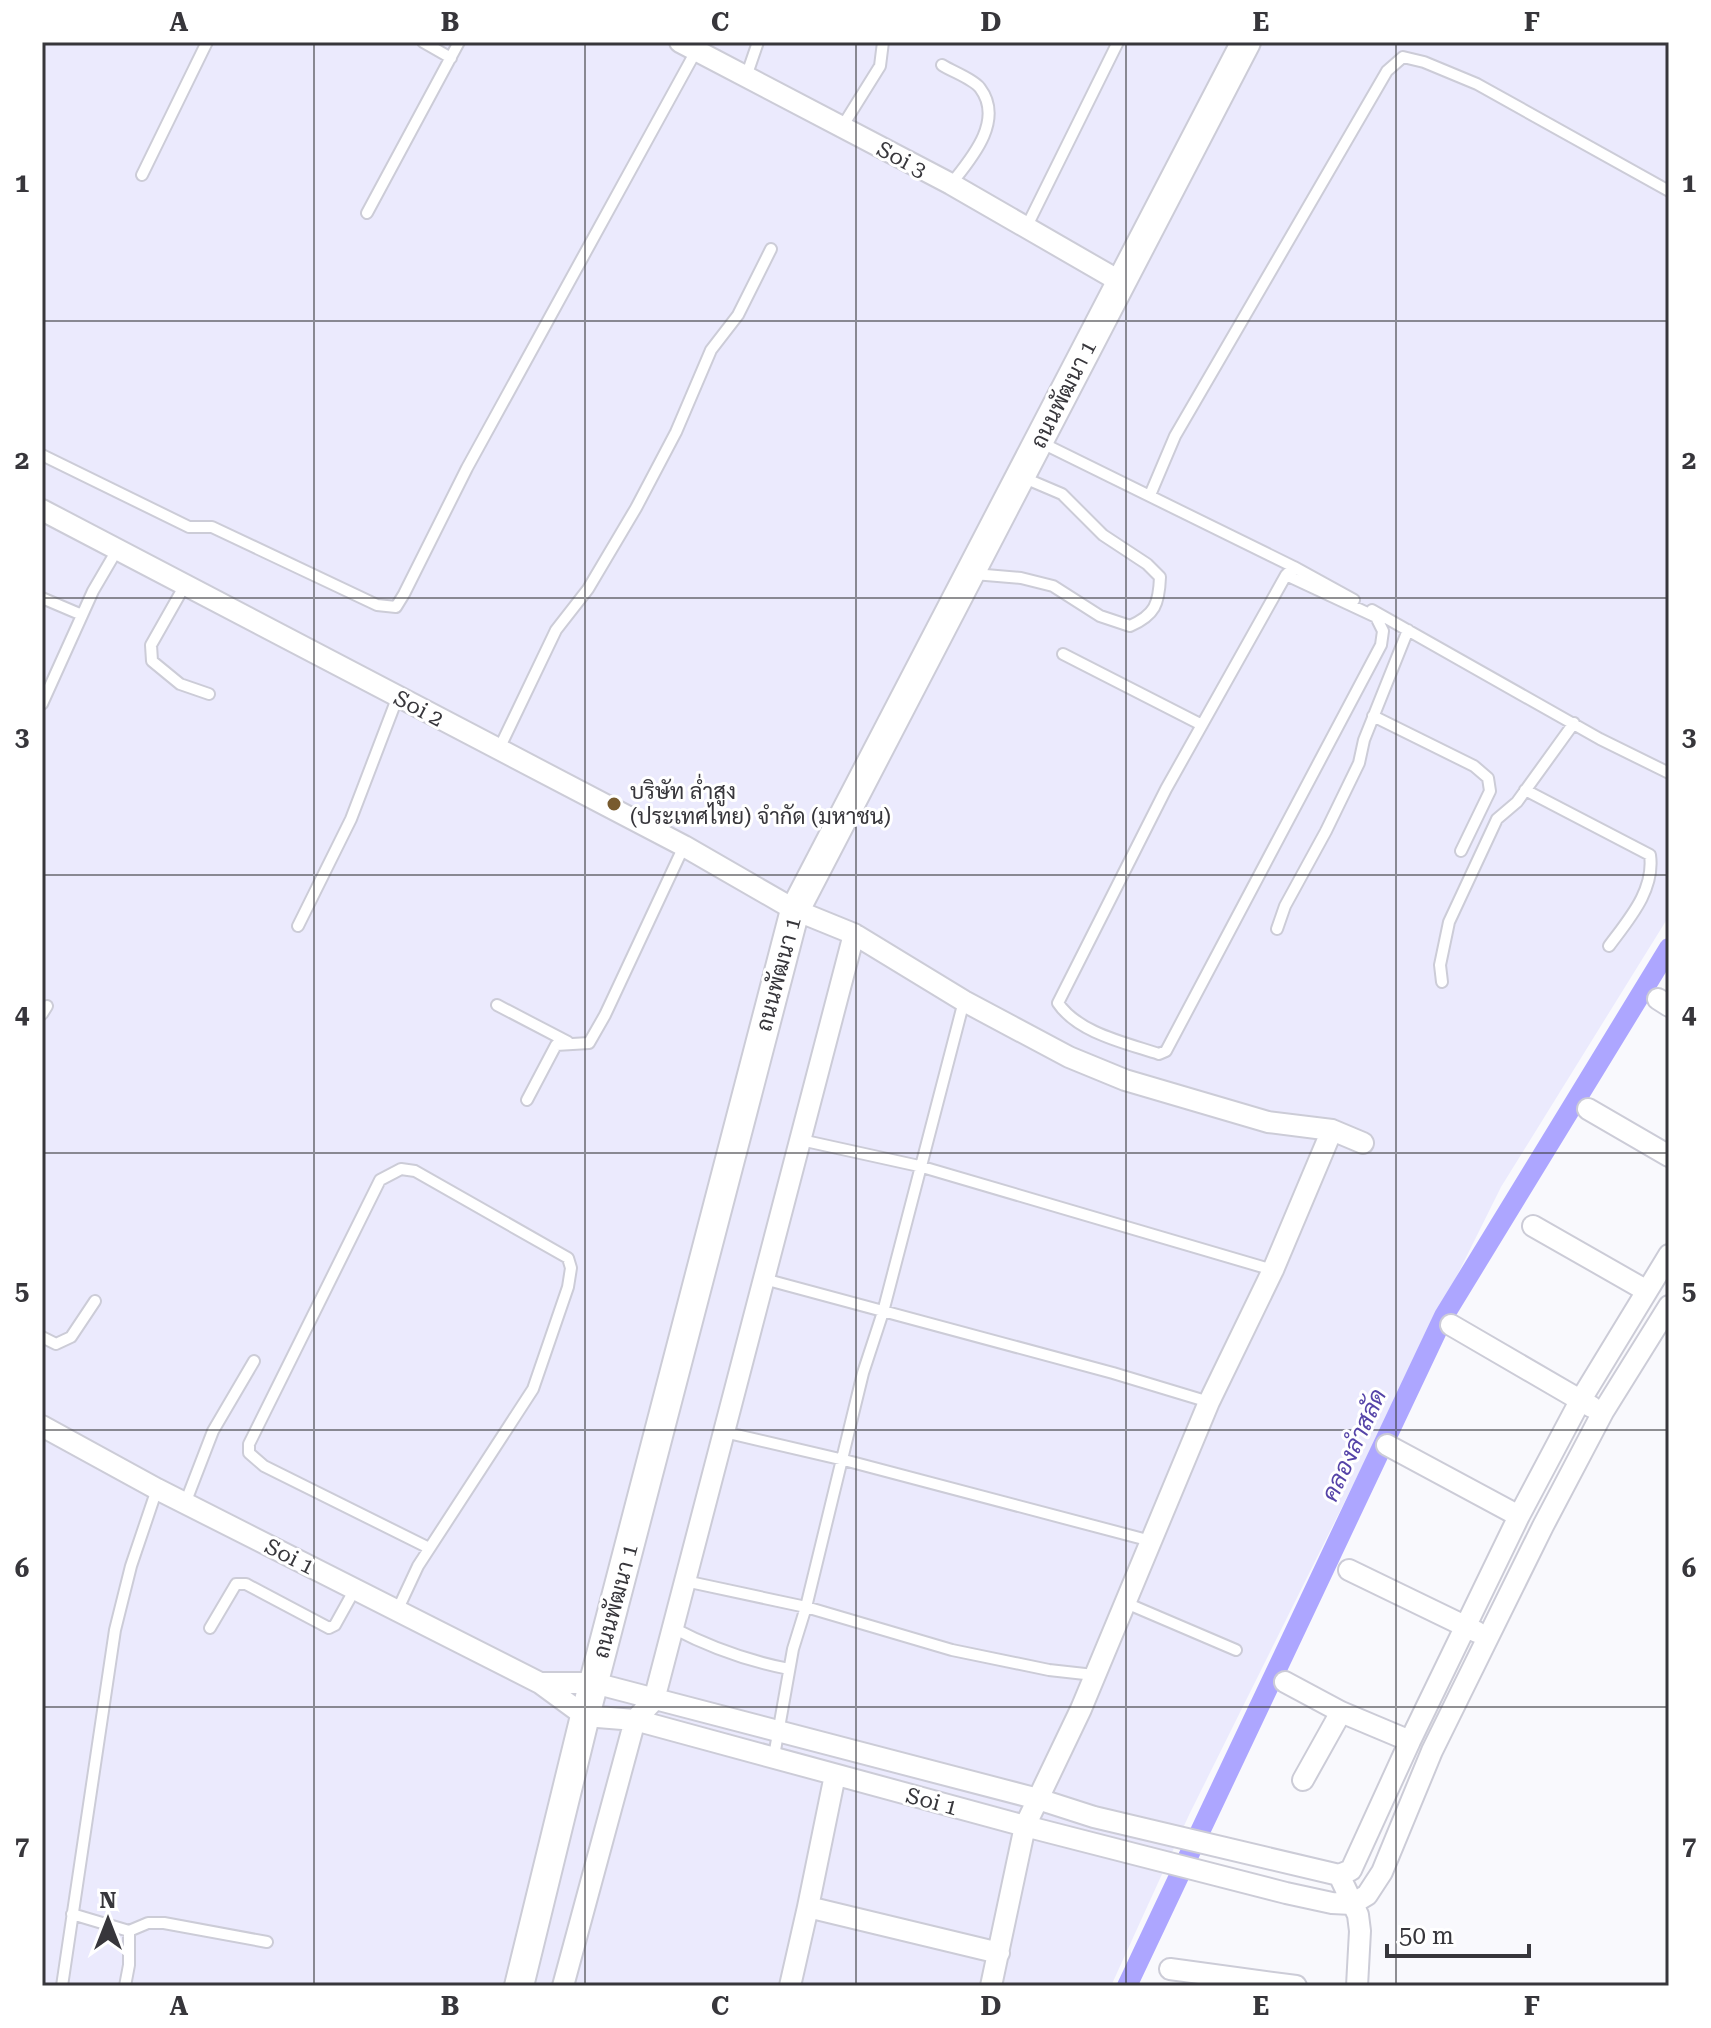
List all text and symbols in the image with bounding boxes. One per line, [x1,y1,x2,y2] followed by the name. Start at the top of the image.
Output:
[170,7,189,37] text: A
[441,7,459,37] text: B
[711,7,729,37] text: C
[981,7,1001,37] text: D
[1253,7,1269,37] text: E
[1524,7,1540,37] text: F
[873,136,931,183] street label: Soi 3
[15,168,29,198] text: 1
[1682,168,1696,198] text: 1
[1025,336,1101,452] street label: ถนนพัฒนา 1
[15,445,29,475] text: 2
[1682,445,1696,475] text: 2
[390,685,448,732] street label: Soi 2
[15,722,29,752] text: 3
[1682,722,1696,752] text: 3
[630,773,891,829] place label: บริษัท ล่ำสูง (ประเทศไทย) จำกัด (มหาชน)
[605,795,623,813] marker: บริษัท ล่ำสูง (ประเทศไทย) จำกัด (มหาชน)
[750,914,806,1034] street label: ถนนพัฒนา 1
[15,999,30,1029] text: 4
[1682,999,1697,1029] text: 4
[15,1276,29,1306] text: 5
[1682,1276,1696,1306] text: 5
[1316,1384,1392,1506] water label: คลองลำสลัด
[261,1533,319,1579] street label: Soi 1
[587,1541,643,1661] street label: ถนนพัฒนา 1
[15,1553,29,1583] text: 6
[1682,1553,1696,1583] text: 6
[903,1783,960,1820] street label: Soi 1
[15,1831,29,1861] text: 7
[1682,1831,1696,1861] text: 7
[68,1880,148,1960] north arrow
[100,1888,117,1913] text: N
[1387,1908,1529,1958] scale bar
[1399,1922,1454,1950] text: 50 m
[170,1991,189,2021] text: A
[441,1991,459,2021] text: B
[711,1991,729,2021] text: C
[981,1991,1001,2021] text: D
[1253,1991,1269,2021] text: E
[1524,1991,1540,2021] text: F

